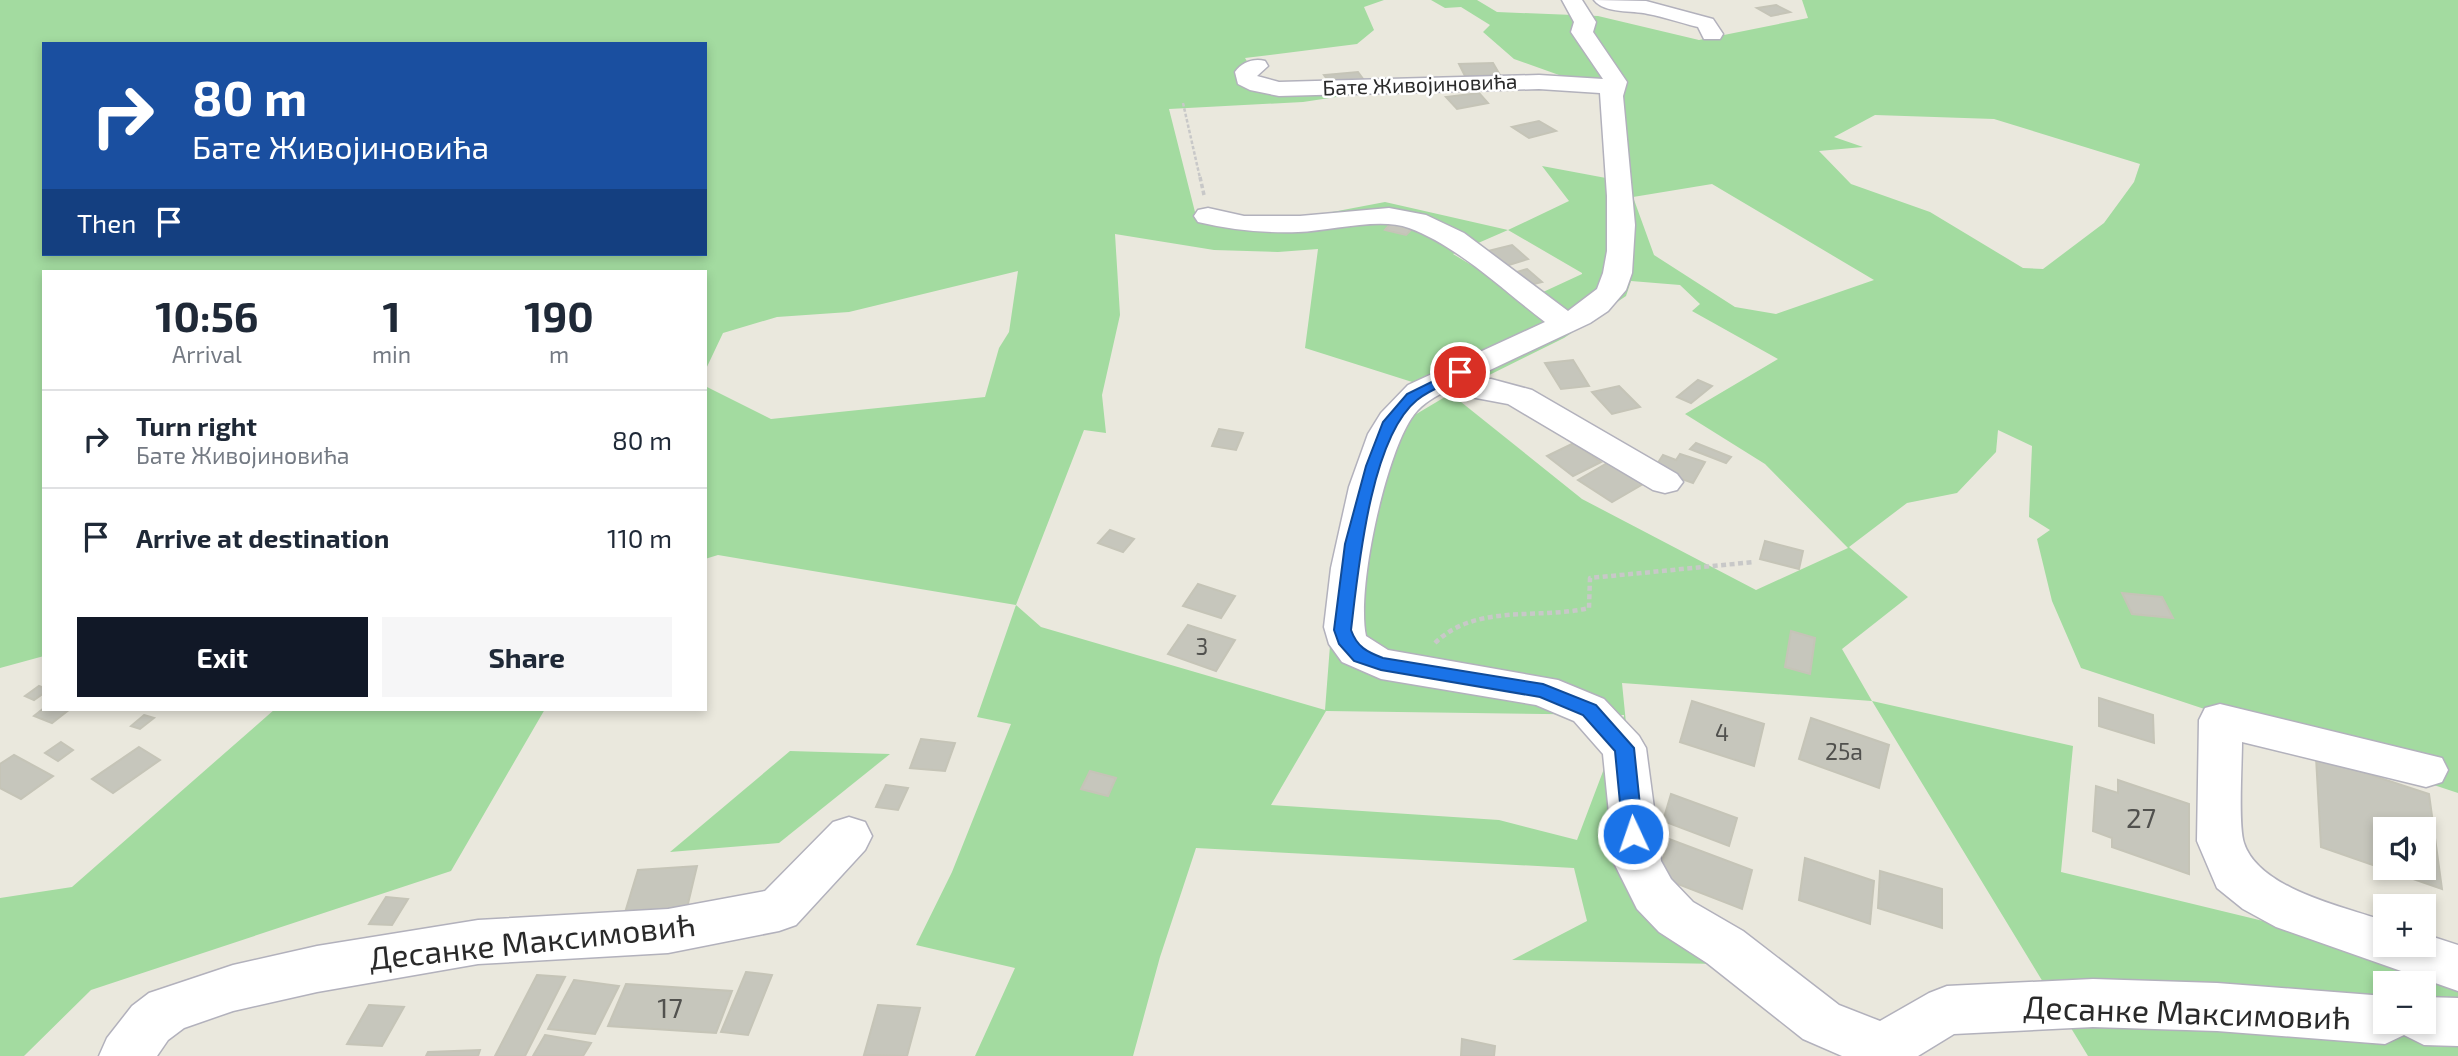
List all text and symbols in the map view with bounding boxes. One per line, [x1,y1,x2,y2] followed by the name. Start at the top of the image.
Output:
[192,67,307,126] text: 80 m
[1322,68,1518,100] street label: Бате Живојиновића
[77,70,168,161] icon: right
[192,127,489,165] text: Бате Живојиновића
[150,203,188,241] icon: arrive
[77,207,136,238] text: Then
[155,290,259,340] text: 10:56
[382,290,401,340] text: 1
[524,290,594,340] text: 190
[172,340,242,368] text: Arrival
[372,340,411,368] text: min
[549,340,569,368] text: m
[1430,342,1490,402] pin
[1441,353,1479,391] icon: arrive
[136,410,257,441] text: Turn right
[77,420,115,458] icon: right
[612,424,672,455] text: 80 m
[136,441,350,469] text: Бате Живојиновића
[77,518,115,556] icon: arrive
[136,522,389,553] text: Arrive at destination
[607,522,672,553] text: 110 m
[77,617,368,697] button: Exit
[382,617,672,697] button: Share
[1196,632,1208,660] house number: 3
[1715,718,1729,746] house number: 4
[1825,737,1863,765] house number: 25a
[1596,797,1670,871] position arrow
[2126,800,2156,834] house number: 27
[2373,817,2436,1034] map controls
[2373,817,2436,880] button: sound
[2373,894,2436,957] button: +
[367,904,697,976] street label: Десанке Максимовић
[2373,971,2436,1034] button: −
[2023,986,2351,1036] street label: Десанке Максимовић
[657,990,683,1024] house number: 17

